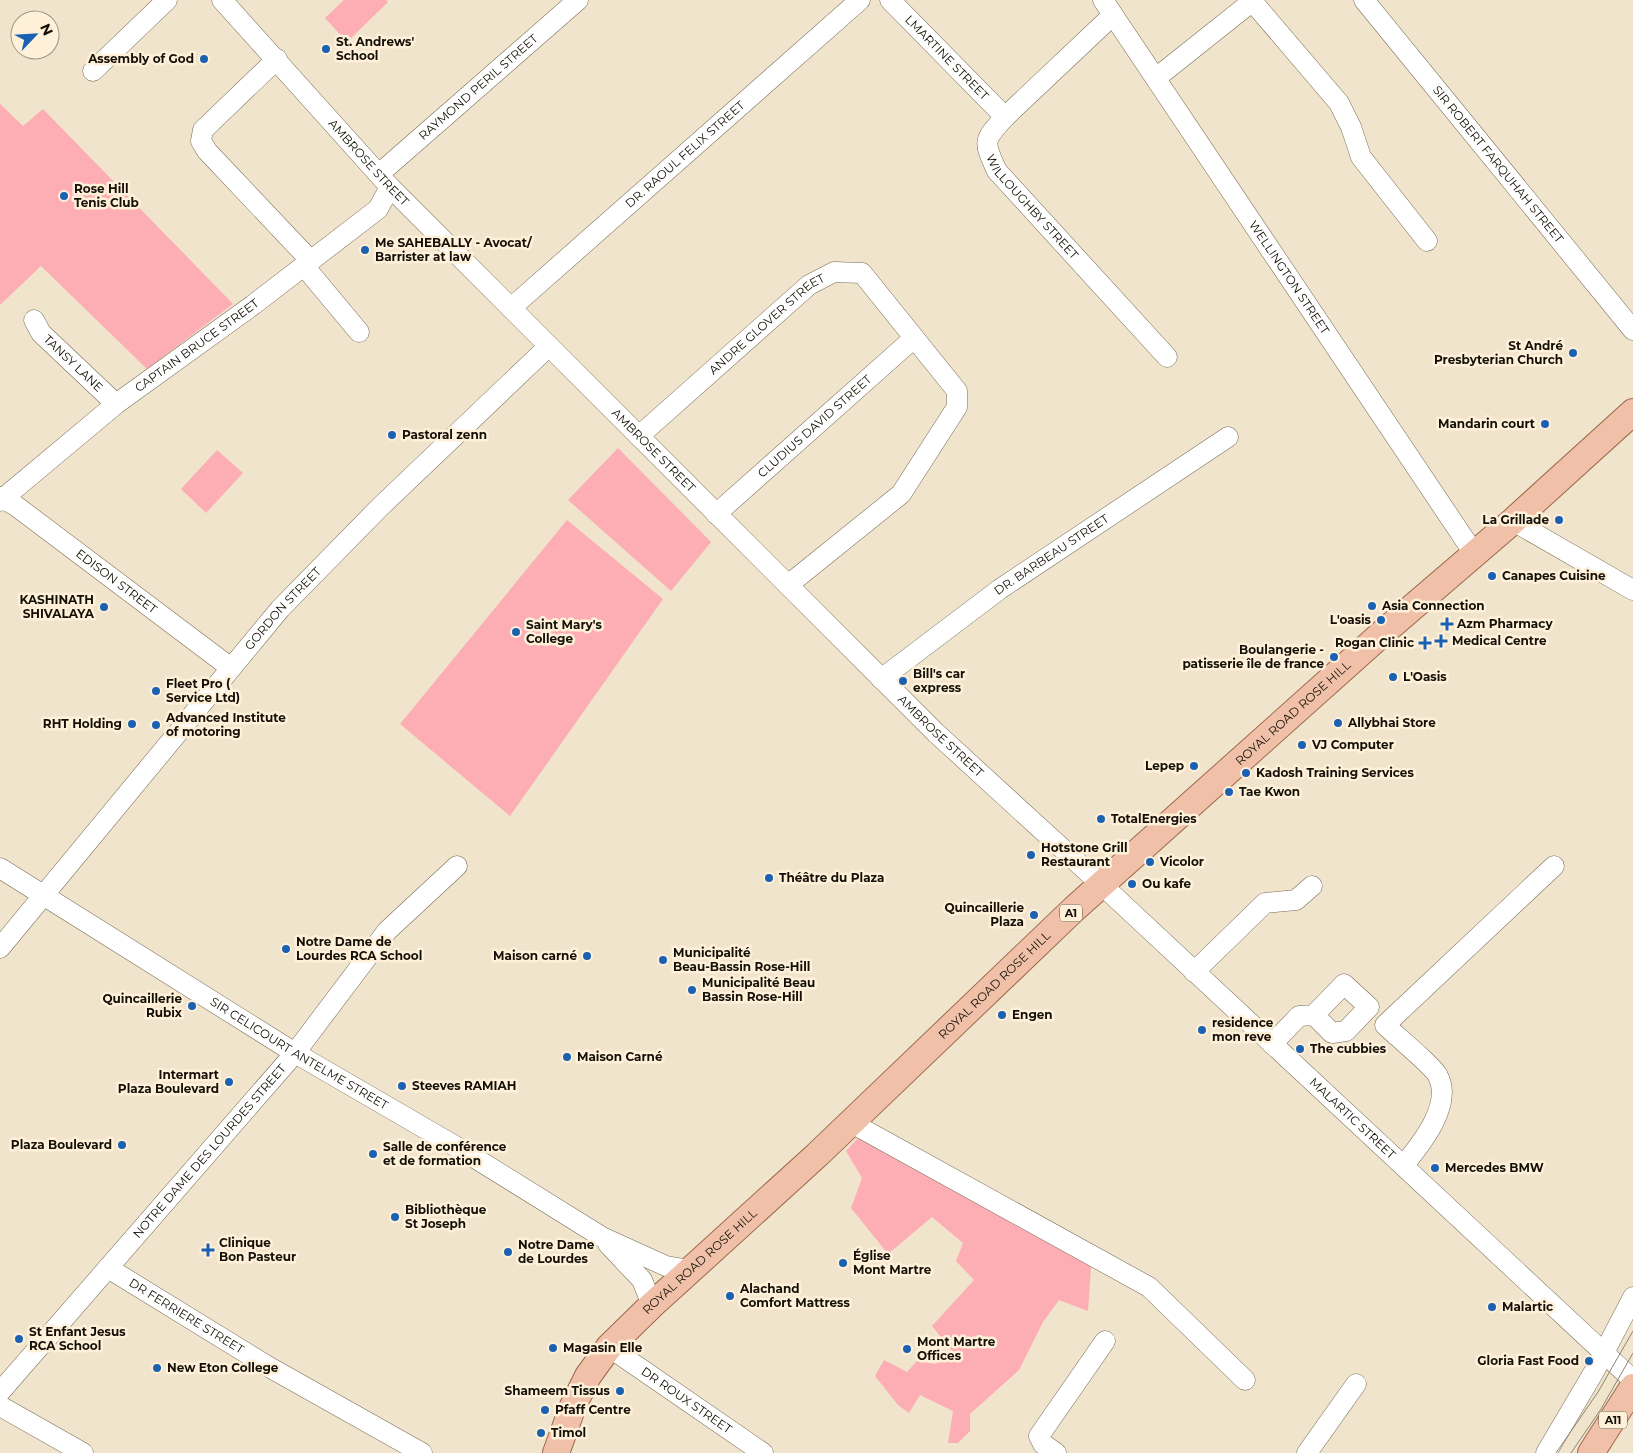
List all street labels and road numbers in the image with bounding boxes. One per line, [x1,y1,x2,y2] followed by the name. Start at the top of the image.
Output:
[902,12,992,103] street label: LMARTINE STREET
[415,31,541,143] street label: RAYMOND PERIL STREET
[1430,82,1567,246] street label: SIR ROBERT FARQUHAH STREET
[622,97,747,211] street label: DR. RAOUL FELIX STREET
[326,116,413,209] street label: AMBROSE STREET
[983,152,1082,262] street label: WILLOUGHBY STREET
[1246,218,1333,337] street label: WELLINGTON STREET
[705,270,827,378] street label: ANDRE GLOVER STREET
[132,295,262,395] street label: CAPTAIN BRUCE STREET
[41,331,106,395] street label: TANSY LANE
[754,371,874,480] street label: CLUDIUS DAVID STREET
[609,405,699,495] street label: AMBROSE STREET
[991,511,1111,598] street label: DR. BARBEAU STREET
[73,546,160,617] street label: EDISON STREET
[241,564,324,653] street label: GORDON STREET
[1232,657,1353,768] street label: ROYAL ROAD ROSE HILL
[895,692,987,780] street label: AMBROSE STREET
[1060,904,1082,921] road number: A1
[935,928,1053,1042] street label: ROYAL ROAD ROSE HILL
[208,994,391,1113] street label: SIR CELICOURT ANTELME STREET
[129,1061,289,1241] street label: NOTRE DAME DES LOURDES STREET
[1307,1074,1399,1162] street label: MALARTIC STREET
[639,1205,760,1317] street label: ROYAL ROAD ROSE HILL
[126,1275,247,1357] street label: DR FERRIERE STREET
[638,1363,735,1436] street label: DR ROUX STREET
[1599,1412,1627,1428] road number: A11

